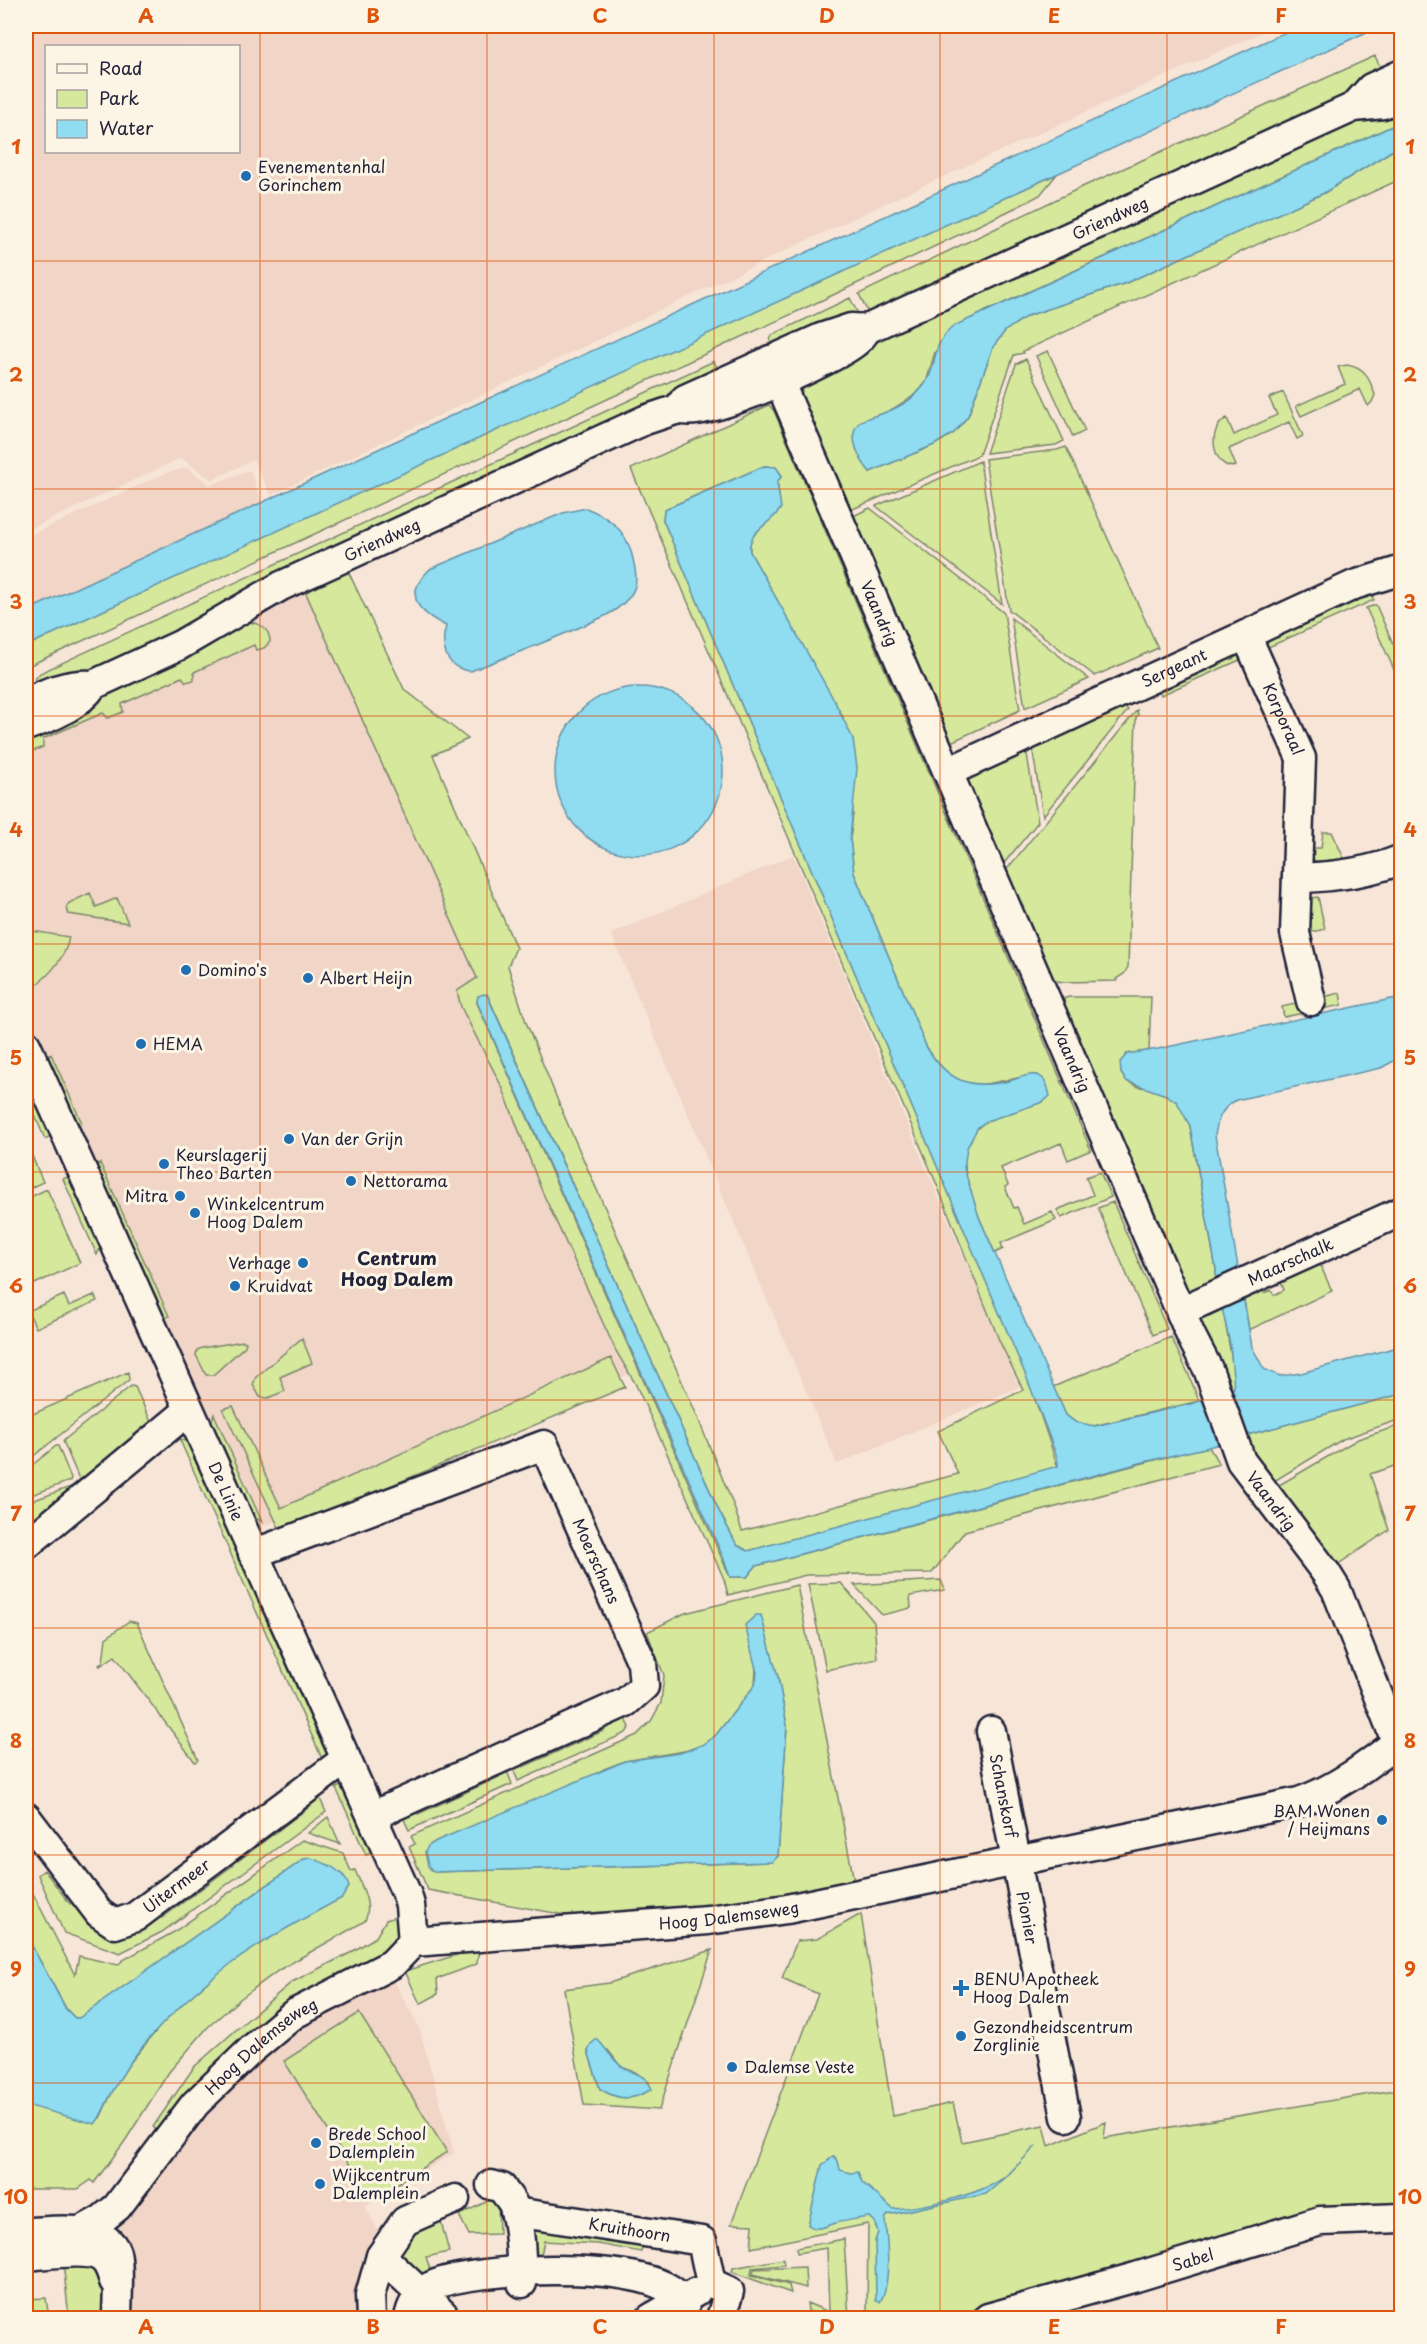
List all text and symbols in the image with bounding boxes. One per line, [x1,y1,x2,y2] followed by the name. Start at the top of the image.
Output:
[138,0,154,30] text: A
[366,0,380,30] text: B
[592,0,608,30] text: C
[819,0,835,30] text: D
[1048,0,1060,30] text: E
[1275,0,1287,30] text: F
[45,45,240,153] legend
[99,54,143,81] text: Road
[99,84,139,111] text: Park
[99,114,154,141] text: Water
[11,131,21,161] text: 1
[1405,131,1415,161] text: 1
[258,154,385,196] place label: Evenementenhal Gorinchem
[239,169,253,183] marker: Evenementenhal Gorinchem
[1068,189,1152,245] street label: Griendweg
[9,359,23,389] text: 2
[1403,359,1417,389] text: 2
[339,511,424,567] street label: Griendweg
[855,576,905,650] street label: Vaandrig
[9,586,23,616] text: 3
[1403,586,1417,616] text: 3
[1137,641,1211,692] street label: Sergeant
[1258,679,1311,758] street label: Korporaal
[9,814,23,844] text: 4
[1403,814,1417,844] text: 4
[198,957,267,981] place label: Domino's
[179,963,193,977] marker: Domino's
[320,965,412,989] place label: Albert Heijn
[301,971,315,985] marker: Albert Heijn
[1048,1023,1098,1096] street label: Vaandrig
[153,1031,203,1055] place label: HEMA
[134,1037,148,1051] marker: HEMA
[10,1042,22,1072] text: 5
[1404,1042,1416,1072] text: 5
[301,1126,404,1150] place label: Van der Grijn
[282,1132,296,1146] marker: Van der Grijn
[176,1142,272,1184] place label: Keurslagerij Theo Barten
[157,1157,171,1171] marker: Keurslagerij Theo Barten
[363,1168,448,1192] place label: Nettorama
[344,1174,358,1188] marker: Nettorama
[125,1183,168,1207] place label: Mitra
[173,1189,187,1203] marker: Mitra
[207,1191,325,1233] place label: Winkelcentrum Hoog Dalem
[188,1206,202,1220] marker: Winkelcentrum Hoog Dalem
[1243,1231,1337,1290] street label: Maarschalk
[341,1244,453,1292] district label: Centrum Hoog Dalem
[228,1250,291,1274] place label: Verhage
[296,1256,310,1270] marker: Verhage
[9,1270,23,1300] text: 6
[1403,1270,1417,1300] text: 6
[247,1273,313,1297] place label: Kruidvat
[228,1279,242,1293] marker: Kruidvat
[203,1458,251,1524] street label: De Linie
[1242,1465,1303,1535] street label: Vaandrig
[10,1498,22,1528] text: 7
[1404,1498,1416,1528] text: 7
[567,1514,627,1607] street label: Moerschans
[10,1725,22,1755] text: 8
[1404,1725,1416,1755] text: 8
[985,1752,1025,1841] street label: Schanskorf
[1273,1798,1370,1840] place label: BAM Wonen / Heijmans
[1375,1813,1389,1827] marker: BAM Wonen / Heijmans
[137,1852,215,1918] street label: Uitermeer
[1011,1889,1045,1946] street label: Pionier
[658,1894,801,1935] street label: Hoog Dalemseweg
[10,1953,22,1983] text: 9
[1404,1953,1416,1983] text: 9
[973,1966,1099,2008] place label: BENU Apotheek Hoog Dalem
[954,1981,968,1995] marker: BENU Apotheek Hoog Dalem
[199,1991,321,2100] street label: Hoog Dalemseweg
[973,2014,1133,2056] place label: Gezondheidscentrum Zorglinie
[954,2029,968,2043] marker: Gezondheidscentrum Zorglinie
[744,2054,854,2078] place label: Dalemse Veste
[725,2060,739,2074] marker: Dalemse Veste
[328,2121,426,2163] place label: Brede School Dalemplein
[309,2136,323,2150] marker: Brede School Dalemplein
[332,2162,430,2204] place label: Wijkcentrum Dalemplein
[313,2177,327,2191] marker: Wijkcentrum Dalemplein
[4,2181,28,2211] text: 10
[1398,2181,1422,2211] text: 10
[587,2211,672,2247] street label: Kruithoorn
[1169,2241,1216,2276] street label: Sabel
[138,2311,154,2341] text: A
[366,2311,380,2341] text: B
[592,2311,608,2341] text: C
[819,2311,835,2341] text: D
[1048,2311,1060,2341] text: E
[1275,2311,1287,2341] text: F

